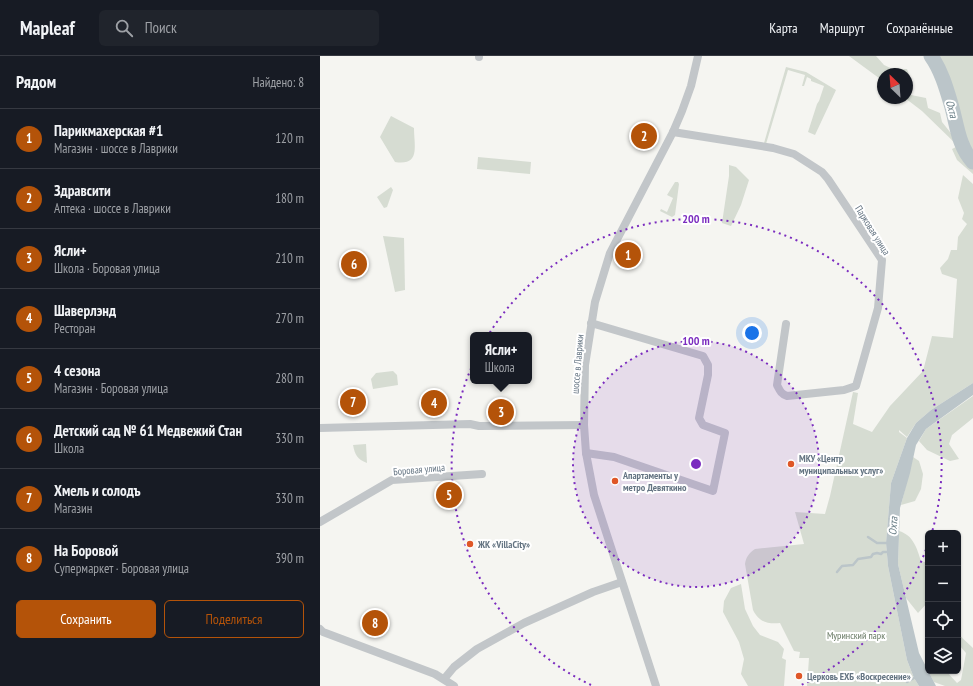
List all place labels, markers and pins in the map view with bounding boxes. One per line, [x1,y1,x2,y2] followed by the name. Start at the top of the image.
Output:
[631,121,657,151] pin: 2
[615,240,641,270] pin: 1
[341,249,367,279] pin: 6
[340,387,366,417] pin: 7
[421,388,447,418] pin: 4
[488,397,514,427] pin: 3
[799,452,883,477] place label: МКУ «Центр муниципальных услуг»
[689,457,703,471] centre of rings
[786,459,796,469] marker: МКУ «Центр муниципальных услуг»
[622,469,687,494] place label: Апартаменты у метро Девяткино
[610,476,620,486] marker: Апартаменты у метро Девяткино
[436,480,462,510] pin: 5
[477,538,530,551] place label: ЖК «VillaCity»
[465,539,475,549] marker: ЖК «VillaCity»
[362,608,388,638] pin: 8
[807,670,911,683] place label: Церковь ЕХБ «Воскресение»
[794,671,804,681] marker: Церковь ЕХБ «Воскресение»

